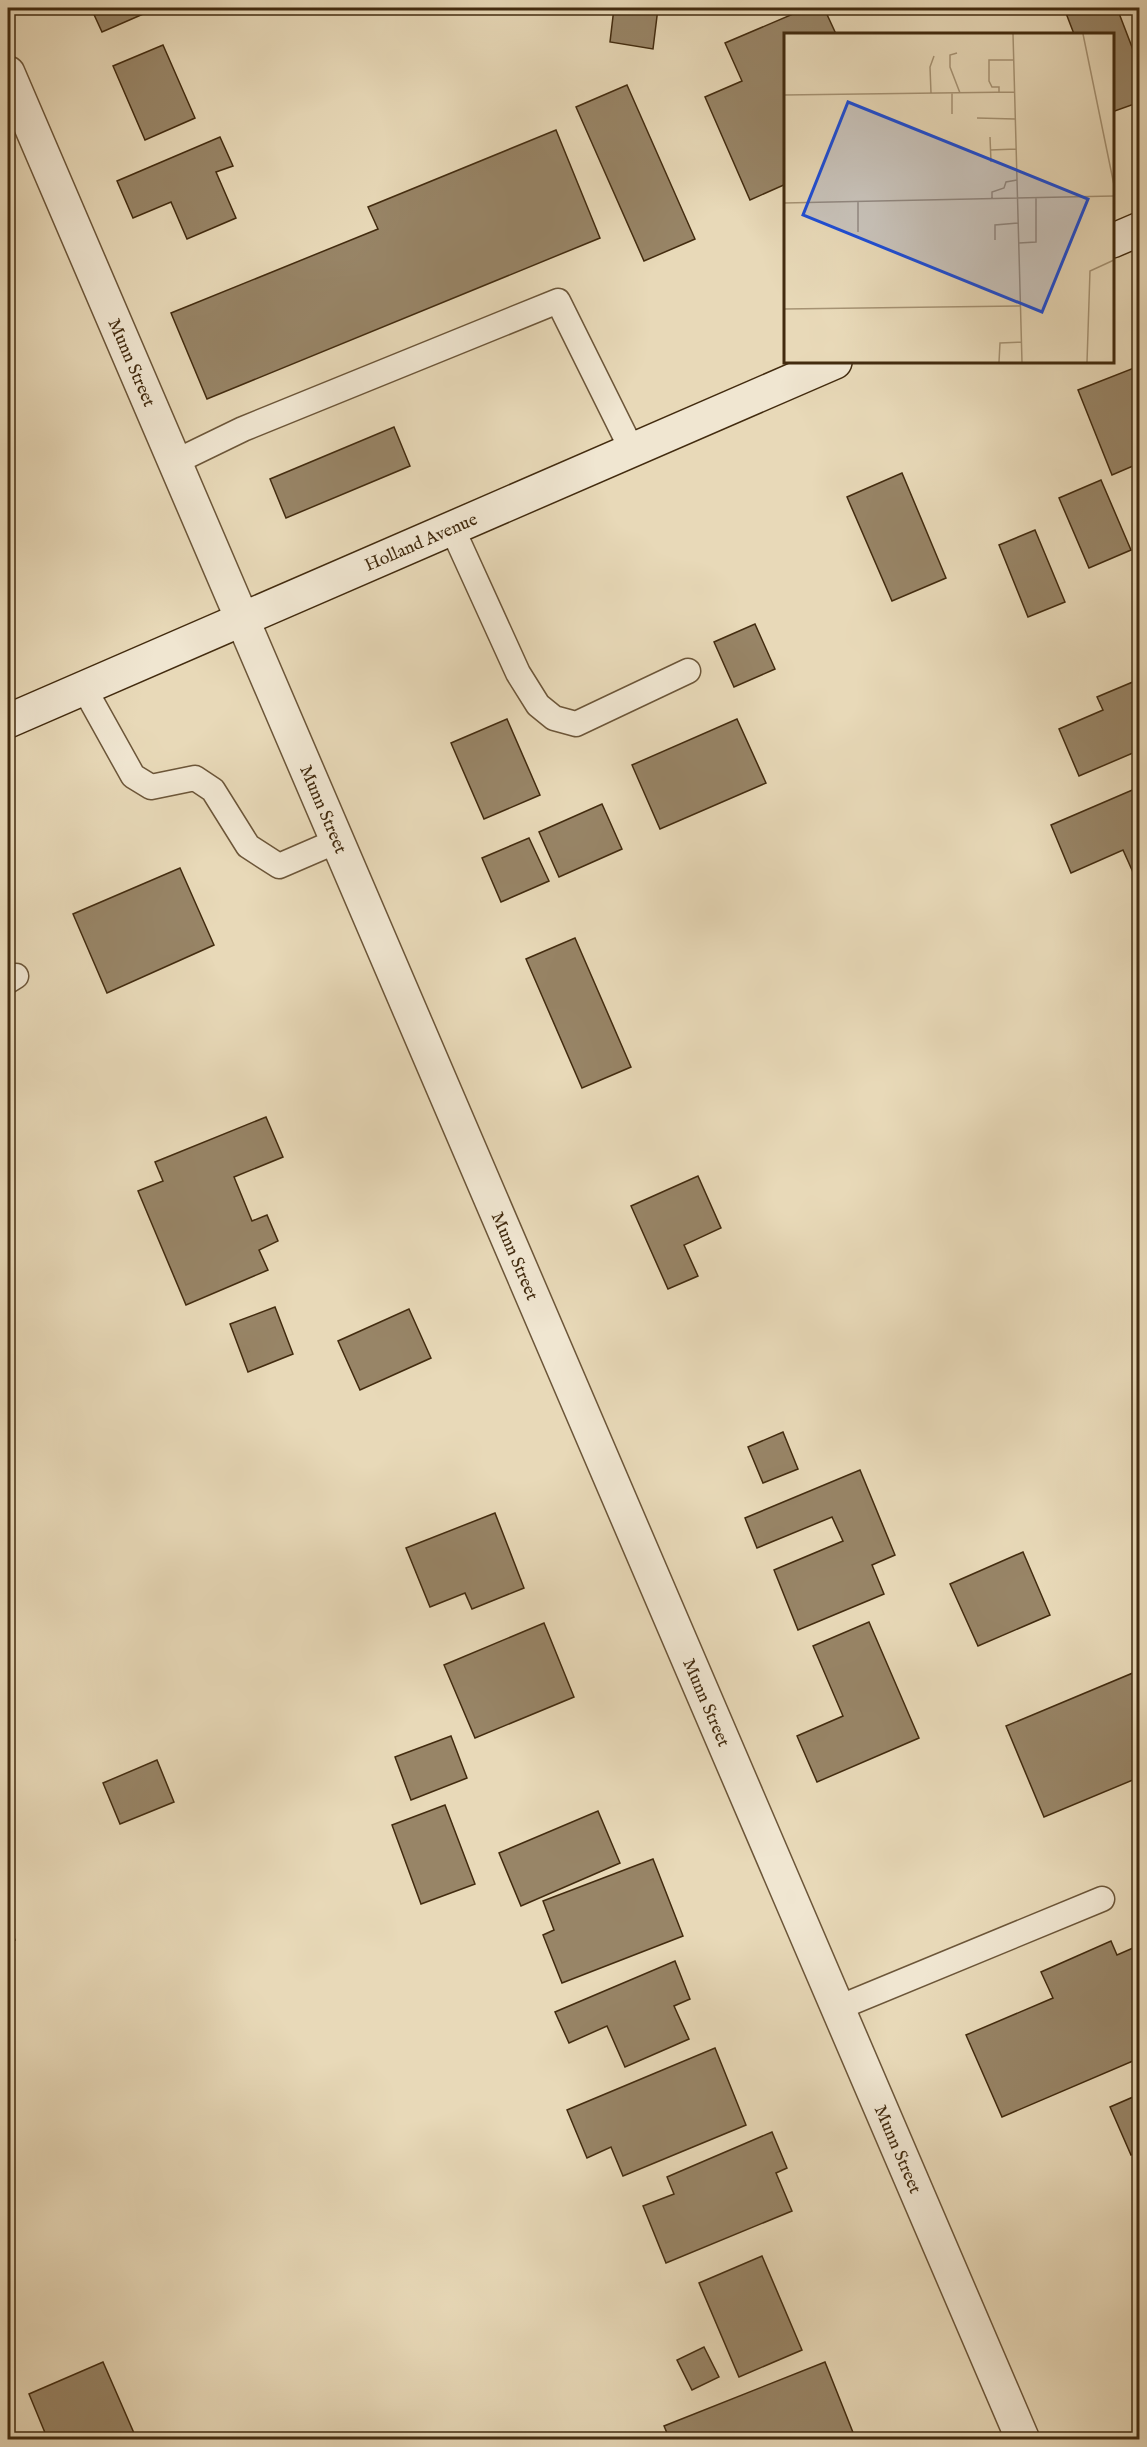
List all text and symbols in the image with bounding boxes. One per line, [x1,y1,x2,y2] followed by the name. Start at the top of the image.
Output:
[784,33,1114,363] inset map
[102,315,160,411] street label: Munn Street
[361,509,481,578] street label: Holland Avenue
[293,762,351,857] street label: Munn Street
[485,1209,543,1304] street label: Munn Street
[676,1655,734,1751] street label: Munn Street
[868,2102,926,2197] street label: Munn Street

